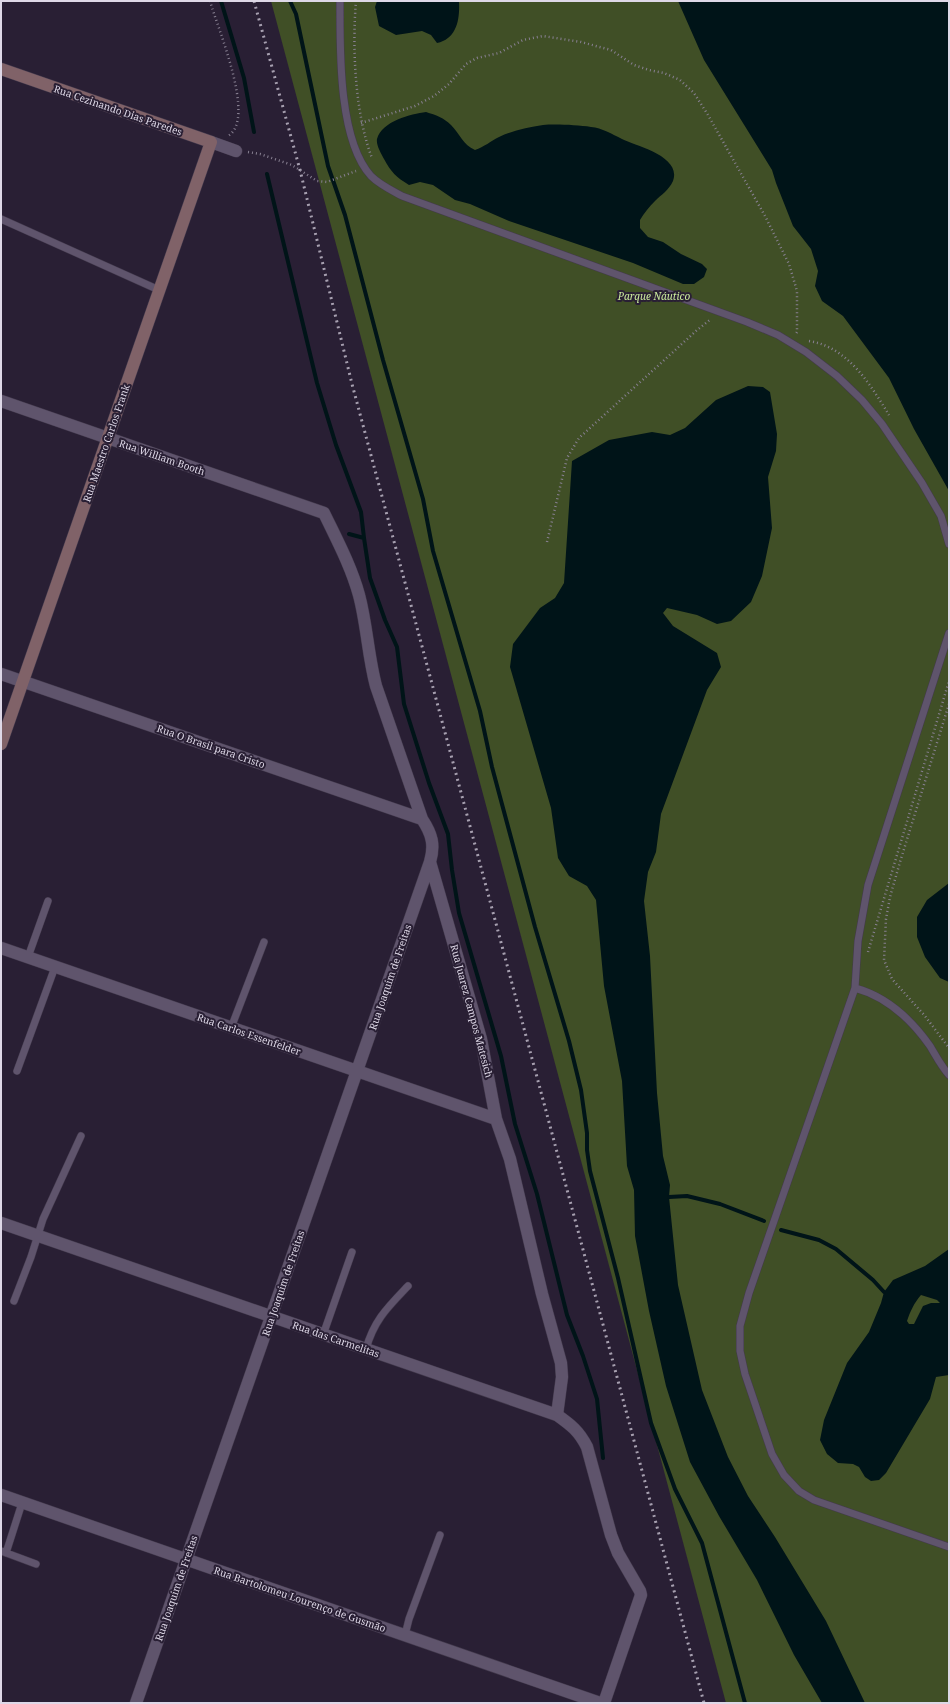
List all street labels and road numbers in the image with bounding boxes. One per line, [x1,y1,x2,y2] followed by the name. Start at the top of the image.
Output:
[52,81,185,139] street label: Rua Cezinando Dias Paredes
[79,382,133,504] street label: Rua Maestro Carlos Frank
[117,436,207,478] street label: Rua William Booth
[155,721,267,771] street label: Rua O Brasil para Cristo
[365,922,415,1032] street label: Rua Joaquim de Freitas
[447,943,497,1080] street label: Rua Juarez Campos Matesich
[195,1010,303,1058] street label: Rua Carlos Essenfelder
[258,1228,308,1338] street label: Rua Joaquim de Freitas
[291,1318,382,1361] street label: Rua das Carmelitas
[151,1533,201,1643] street label: Rua Joaquim de Freitas
[212,1563,388,1635] street label: Rua Bartolomeu Lourenço de Gusmão

